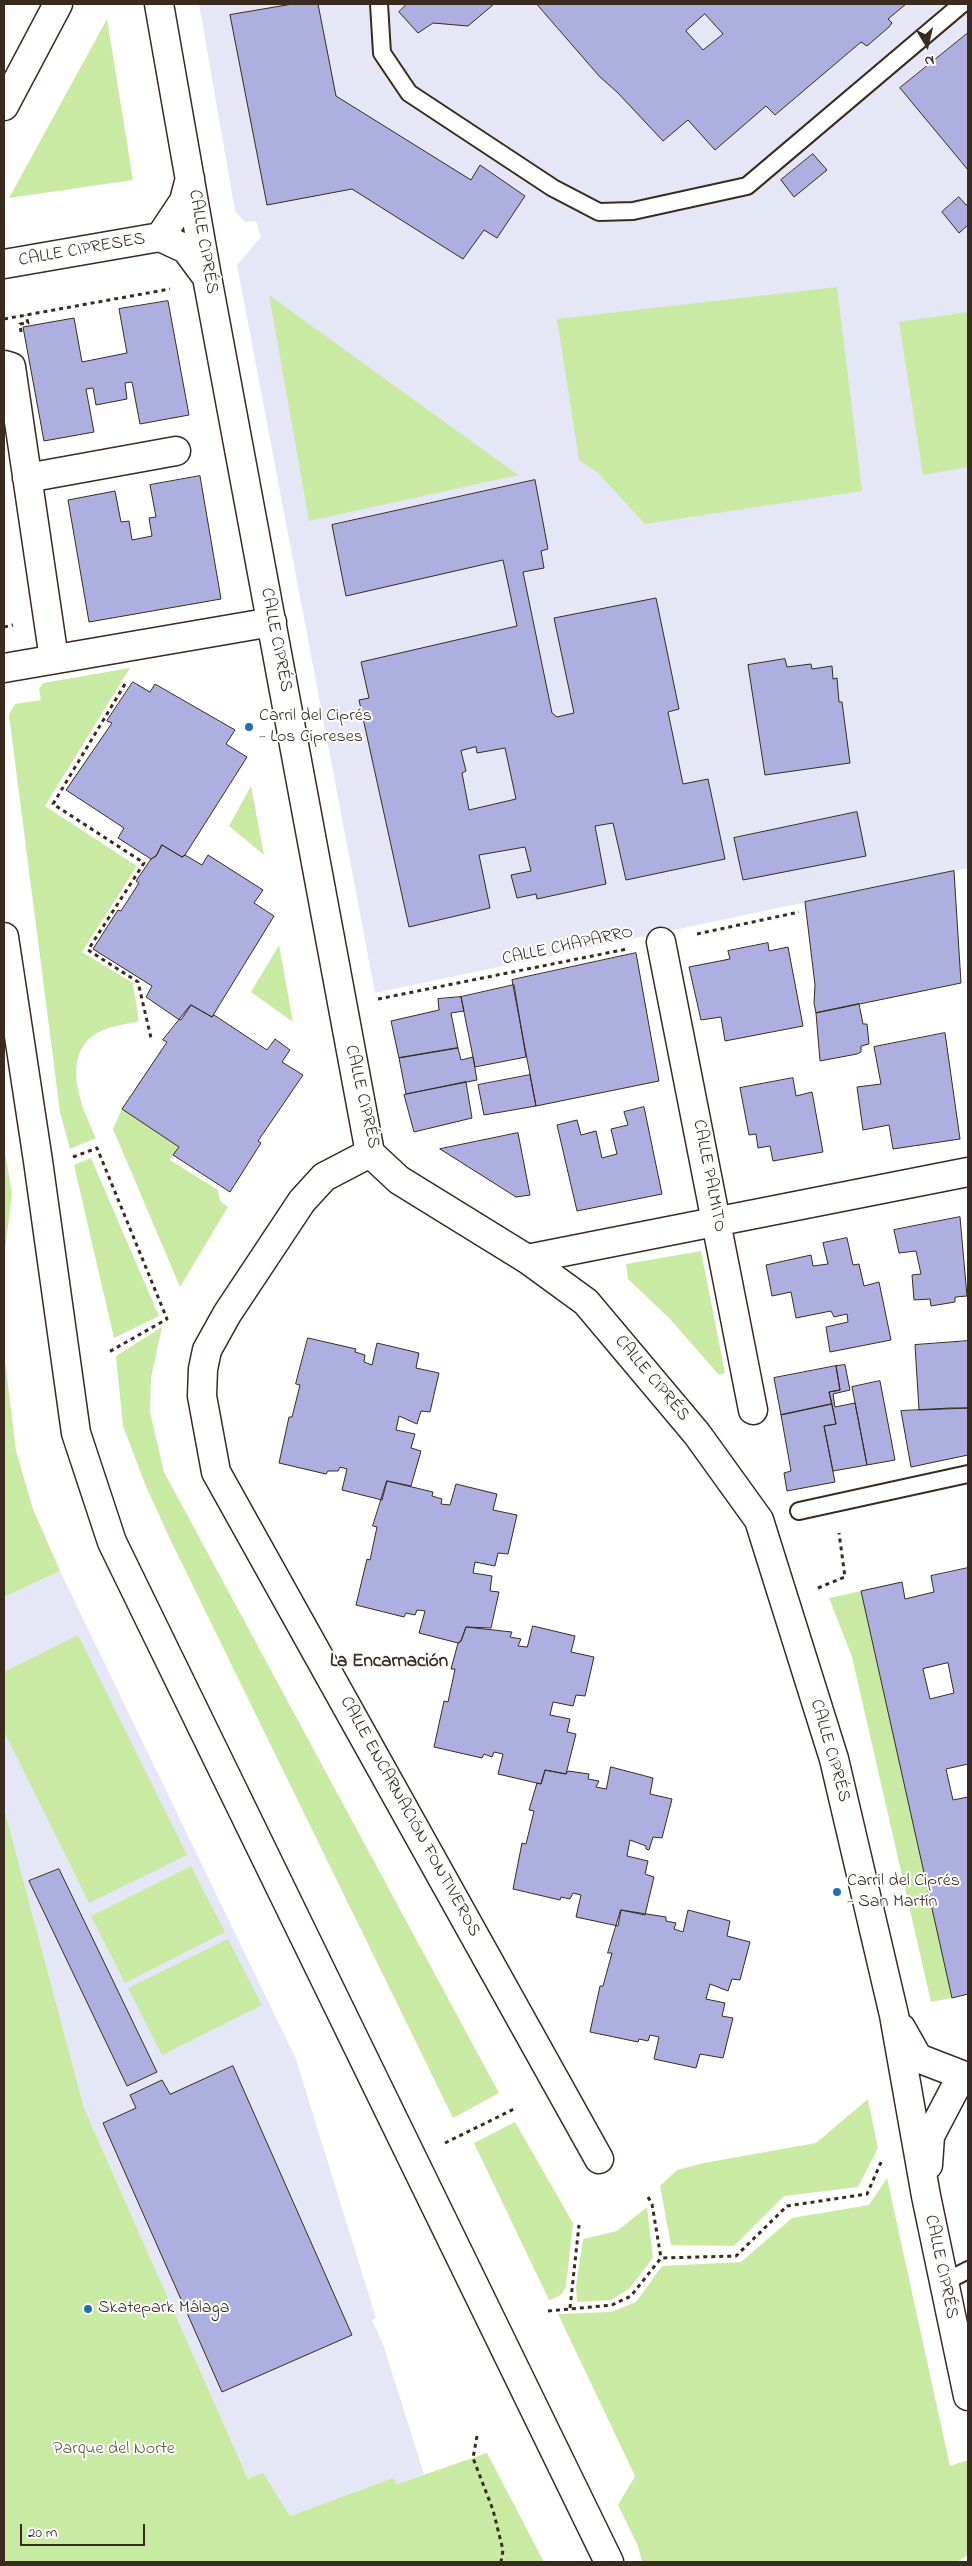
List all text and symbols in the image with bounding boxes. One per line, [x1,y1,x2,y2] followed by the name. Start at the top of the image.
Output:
[902,20,952,70] north arrow
[923,49,936,71] text: N
[182,188,222,296] street label: CALLE CIPRÉS
[17,229,147,273] street label: CALLE CIPRESES
[254,586,296,694] street label: CALLE CIPRÉS
[259,706,372,749] place label: Carril del Ciprés - Los Cipreses
[243,721,255,733] marker: Carril del Ciprés - Los Cipreses
[500,923,636,971] street label: CALLE CHAPARRO
[339,1043,383,1151] street label: CALLE CIPRÉS
[687,1118,729,1234] street label: CALLE PALMITO
[609,1332,693,1426] street label: CALLE CIPRÉS
[330,1652,448,1674] district label: La Encarnación
[334,1693,484,1941] street label: CALLE ENCARNACIÓN FONTIVEROS
[804,1697,854,1805] street label: CALLE CIPRÉS
[847,1871,960,1914] place label: Carril del Ciprés - San Martín
[831,1886,843,1898] marker: Carril del Ciprés - San Martín
[918,2213,962,2321] street label: CALLE CIPRÉS
[98,2298,229,2320] place label: Skatepark Málaga
[82,2303,94,2315] marker: Skatepark Málaga
[53,2439,175,2461] park label: Parque del Norte
[22,2514,148,2546] scale bar
[28,2522,57,2544] text: 20 m

